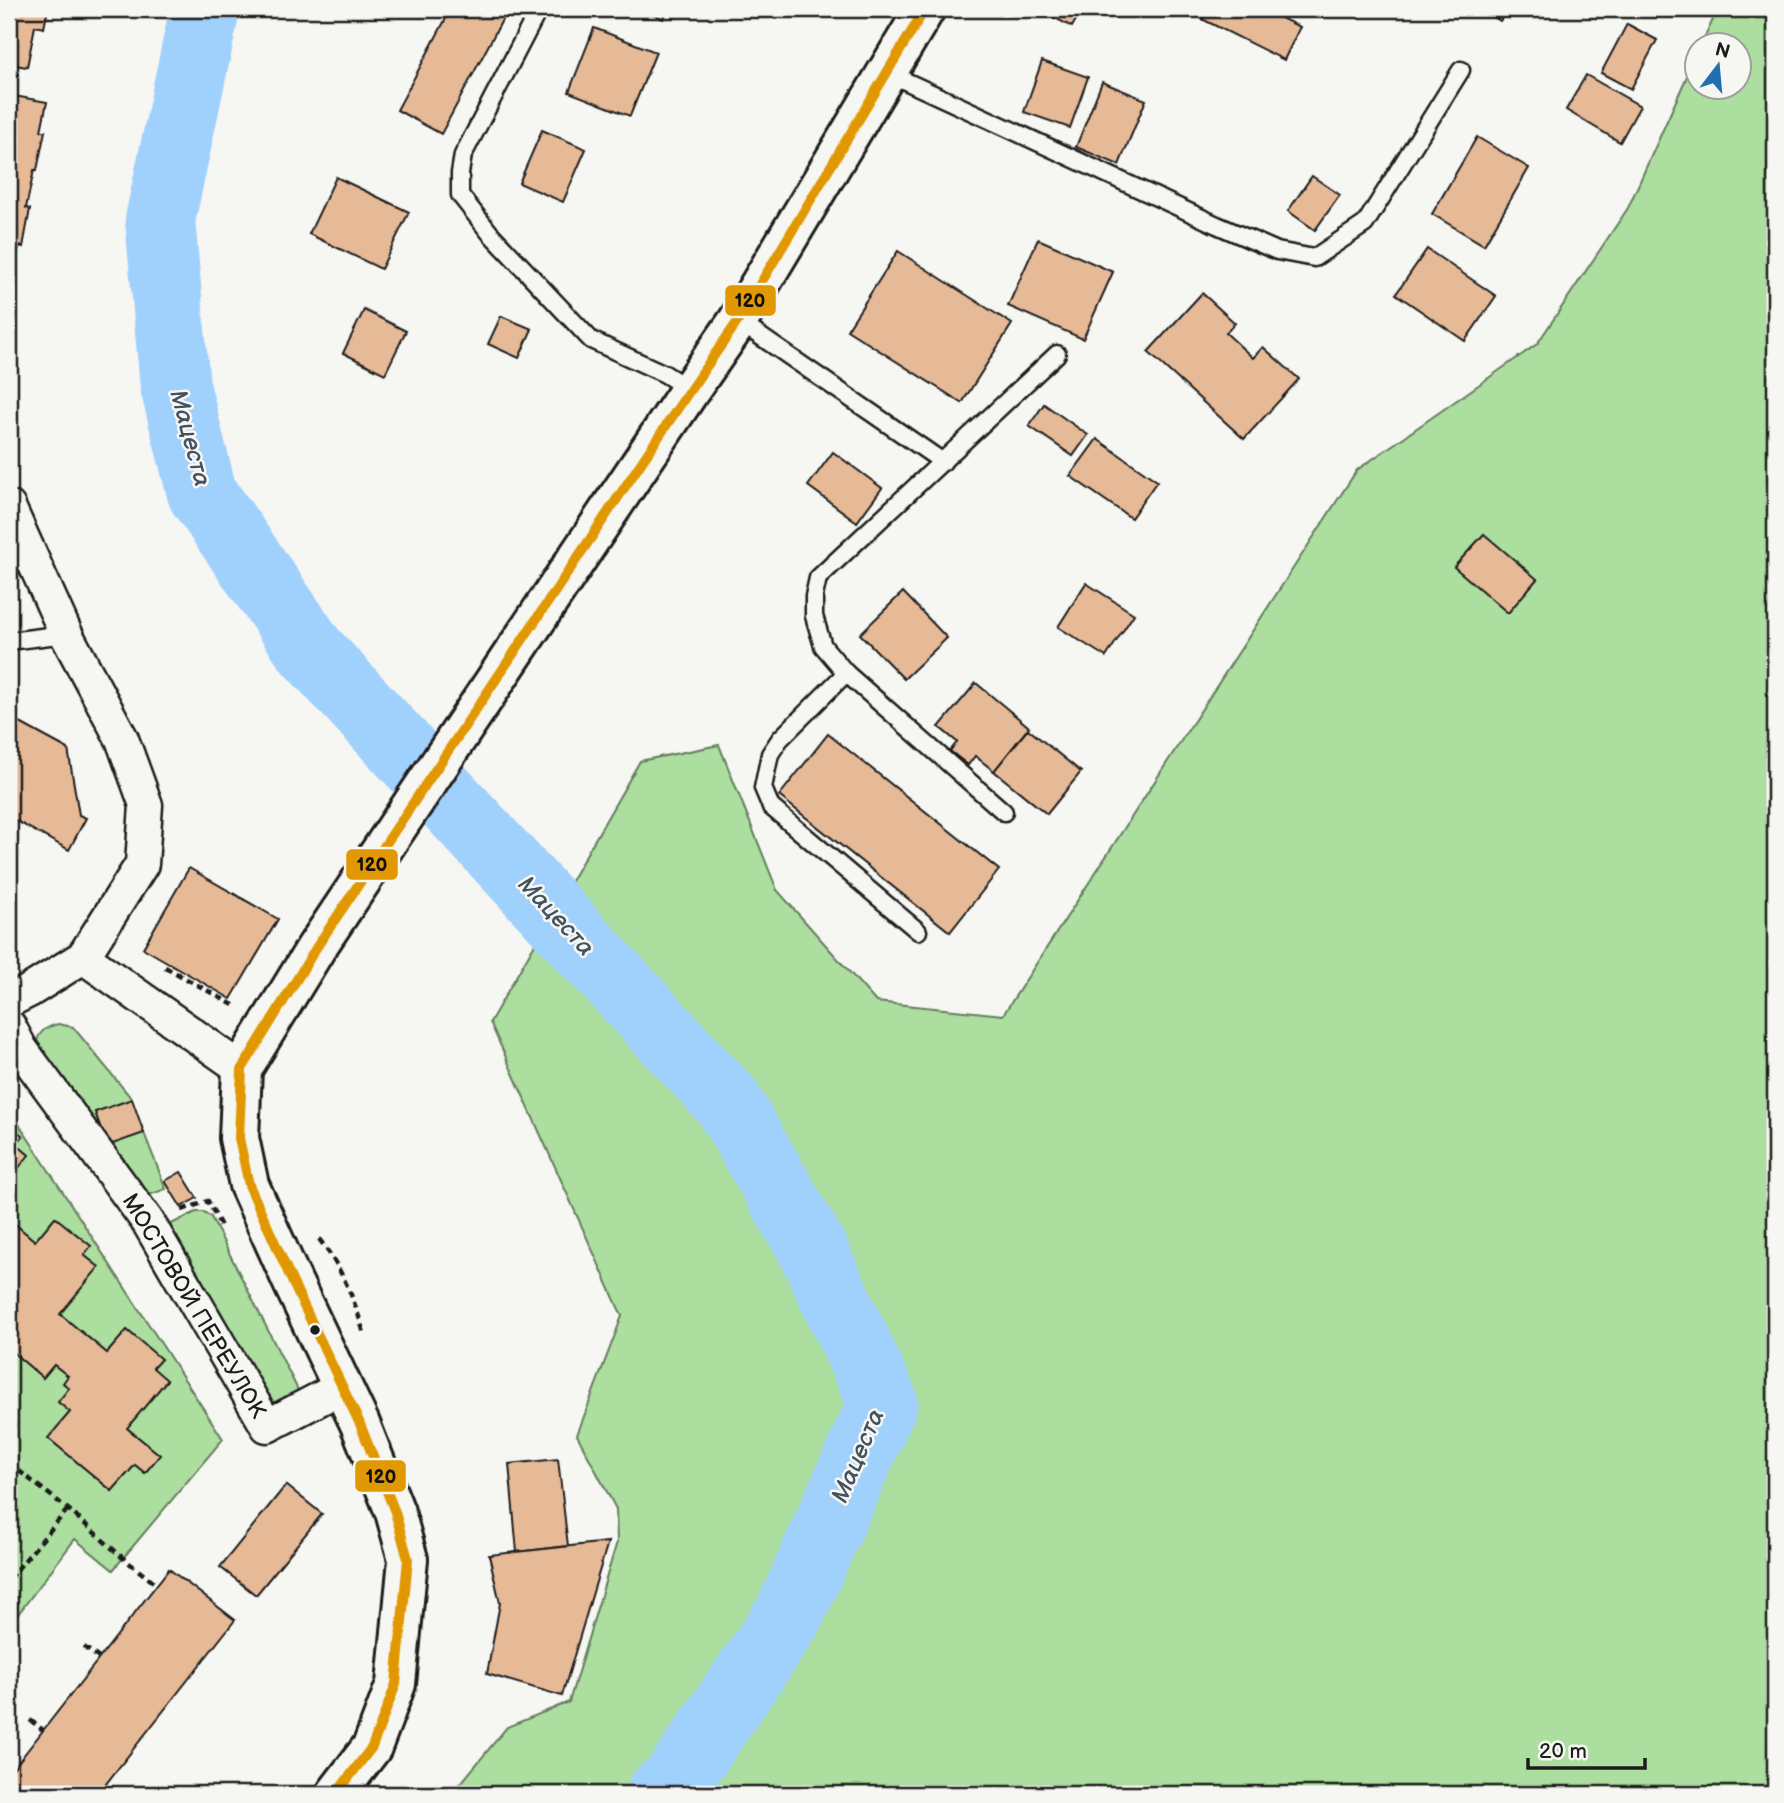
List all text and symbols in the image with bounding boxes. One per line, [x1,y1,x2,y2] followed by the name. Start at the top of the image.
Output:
[1682,32,1752,102] north arrow
[1712,38,1732,64] text: N
[724,284,777,317] line badge: 120
[735,290,765,313] text: 120
[163,386,217,490] water label: Мацеста
[345,848,399,881] line badge: 120
[357,854,387,877] text: 120
[512,870,600,962] water label: Мацеста
[116,1189,272,1424] street label: МОСТОВОЙ ПЕРЕУЛОК
[308,1323,322,1337] unlabelled marker
[825,1405,891,1507] water label: Мацеста
[354,1459,407,1493] line badge: 120
[366,1466,396,1489] text: 120
[1528,1726,1646,1770] scale bar
[1539,1739,1587,1764] text: 20 m

